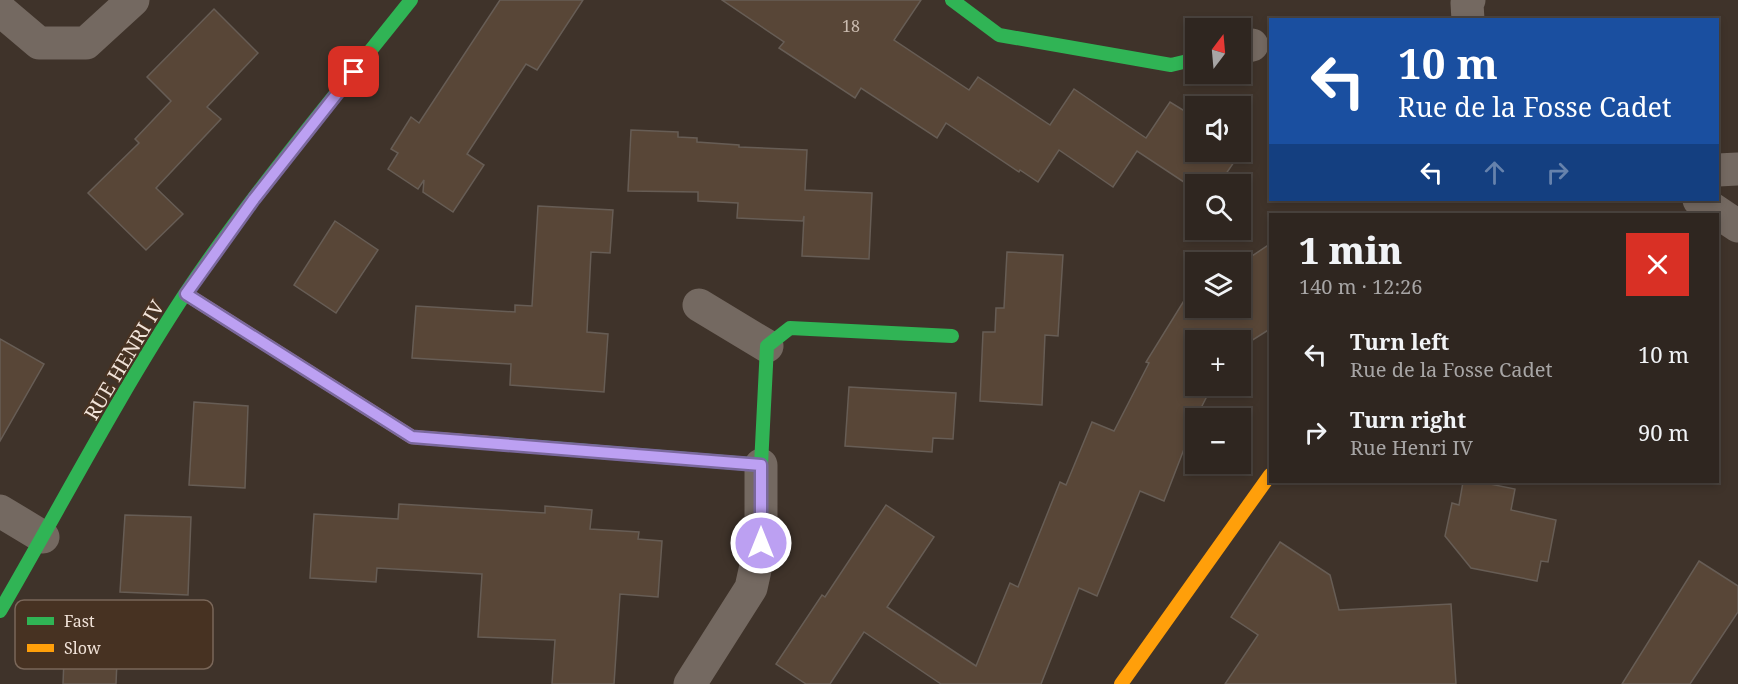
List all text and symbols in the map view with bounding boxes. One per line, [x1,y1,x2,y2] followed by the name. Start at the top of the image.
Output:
[842,15,860,37] house number: 18
[1185,18,1251,84] north arrow
[1185,18,1251,474] map controls
[1398,34,1498,91] text: 10 m
[1299,42,1377,120] icon: left
[328,46,379,97] pin
[337,55,370,88] icon: arrive
[1398,88,1672,125] text: Rue de la Fosse Cadet
[1185,96,1251,162] button: sound
[1415,156,1448,189] icon: left
[1478,156,1511,189] icon: ahead
[1541,156,1574,189] icon: right
[1185,174,1251,240] button: search
[1299,226,1402,275] text: 1 min
[1626,233,1689,296] button: close
[1185,252,1251,318] button: layers
[1299,273,1422,300] text: 140 m · 12:26
[78,295,171,425] street label: RUE HENRI IV
[1350,326,1449,356] text: Turn left
[1185,330,1251,396] button: +
[1299,338,1332,371] icon: left
[1638,339,1689,369] text: 10 m
[1350,356,1553,383] text: Rue de la Fosse Cadet
[1350,404,1466,434] text: Turn right
[1185,408,1251,474] button: −
[1299,416,1332,449] icon: right
[1638,417,1689,447] text: 90 m
[1350,434,1473,461] text: Rue Henri IV
[729,511,793,575] position arrow
[15,600,213,669] legend
[64,610,95,632] text: Fast
[64,637,101,659] text: Slow

